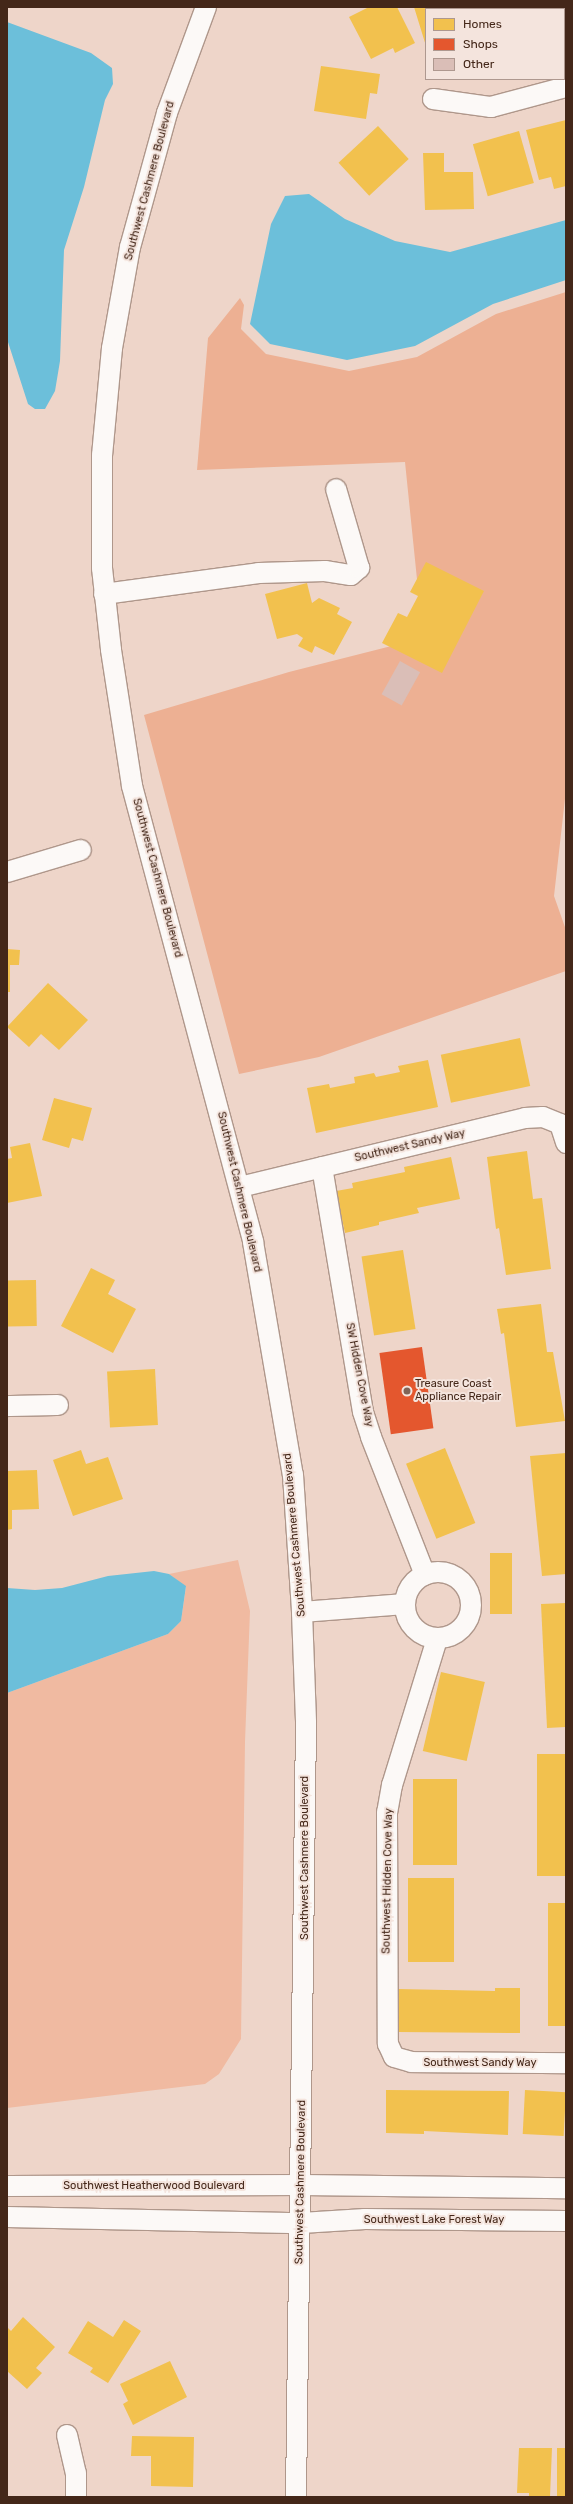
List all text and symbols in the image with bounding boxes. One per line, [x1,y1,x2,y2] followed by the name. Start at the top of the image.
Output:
[425,8,565,80] legend
[463,17,502,31] text: Homes
[463,37,498,51] text: Shops
[463,57,494,71] text: Other
[122,100,178,262] street label: Southwest Cashmere Boulevard
[129,797,185,959] street label: Southwest Cashmere Boulevard
[214,1111,264,1273] street label: Southwest Cashmere Boulevard
[353,1127,467,1165] street label: Southwest Sandy Way
[342,1322,376,1428] street label: SW Hidden Cove Way
[415,1378,501,1404] place label: Treasure Coast Appliance Repair
[402,1386,412,1396] marker: Treasure Coast Appliance Repair
[281,1453,309,1617] street label: Southwest Cashmere Boulevard
[298,1776,312,1940] street label: Southwest Cashmere Boulevard
[380,1808,396,1954] street label: Southwest Hidden Cove Way
[423,2056,537,2070] street label: Southwest Sandy Way
[293,2100,309,2264] street label: Southwest Cashmere Boulevard
[63,2179,245,2193] street label: Southwest Heatherwood Boulevard
[364,2213,504,2227] street label: Southwest Lake Forest Way

